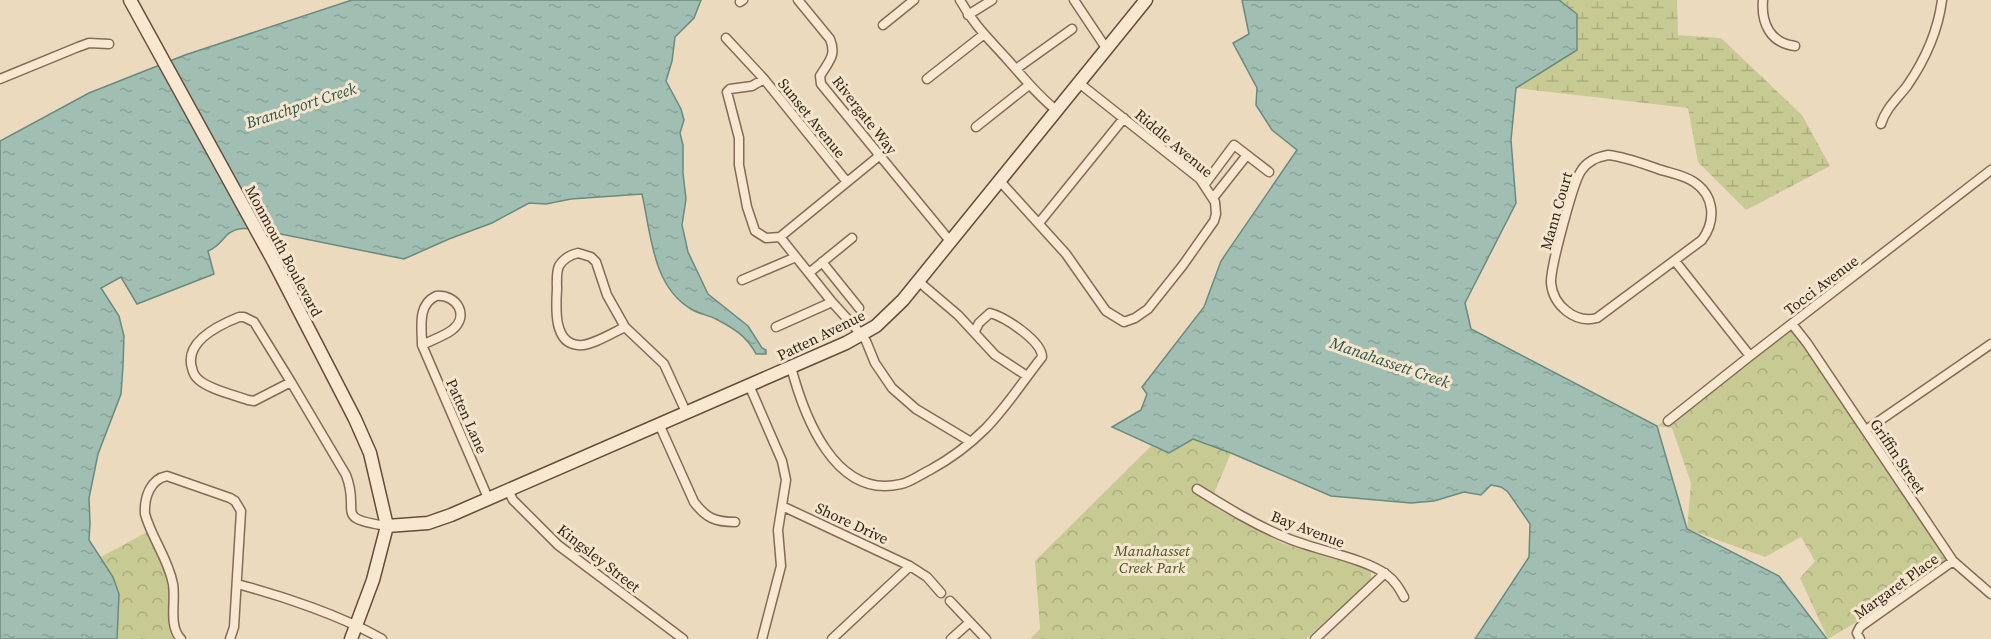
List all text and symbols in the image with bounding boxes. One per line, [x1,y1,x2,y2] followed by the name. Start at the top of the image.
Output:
[828,71,903,159] street label: Rivergate Way
[773,74,851,163] street label: Sunset Avenue
[242,77,359,134] water label: Branchport Creek
[1130,104,1218,182] street label: Riddle Avenue
[1535,169,1577,252] street label: Mann Court
[240,182,328,321] street label: Monmouth Boulevard
[1779,250,1863,320] street label: Tocci Avenue
[773,304,869,365] street label: Patten Avenue
[1326,331,1453,393] water label: Manahassett Creek
[441,375,493,457] street label: Patten Lane
[1865,414,1931,498] street label: Griffin Street
[812,497,892,549] street label: Shore Drive
[1268,505,1348,553] street label: Bay Avenue
[553,519,645,597] street label: Kingsley Street
[1113,540,1191,578] park label: Manahasset Creek Park
[1849,548,1943,624] street label: Margaret Place

